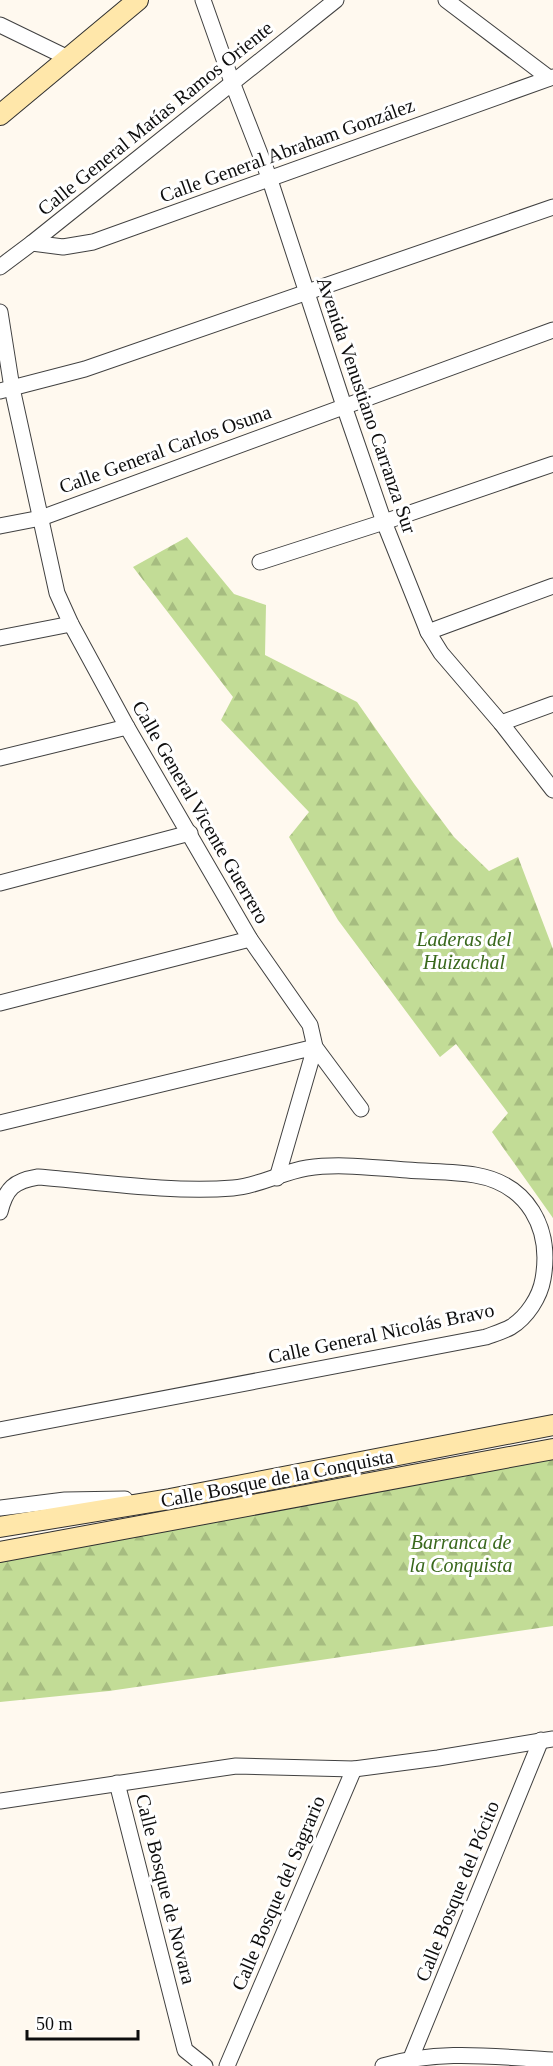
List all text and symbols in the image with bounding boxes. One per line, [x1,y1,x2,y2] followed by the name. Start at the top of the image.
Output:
[33,16,277,220] street label: Calle General Matías Ramos Oriente
[157,94,417,206] street label: Calle General Abraham González
[313,274,421,536] street label: Avenida Venustiano Carranza Sur
[56,400,274,498] street label: Calle General Carlos Osuna
[128,697,274,927] street label: Calle General Vicente Guerrero
[416,928,512,973] park label: Laderas del Huizachal
[266,1298,496,1368] street label: Calle General Nicolás Bravo
[159,1445,396,1512] street label: Calle Bosque de la Conquista
[410,1531,512,1577] park label: Barranca de la Conquista
[131,1792,200,1987] street label: Calle Bosque de Novara
[227,1792,330,1994] street label: Calle Bosque del Sagrario
[411,1798,504,1985] street label: Calle Bosque del Pócito
[27,2003,138,2041] scale bar
[36,2014,73,2034] text: 50 m

